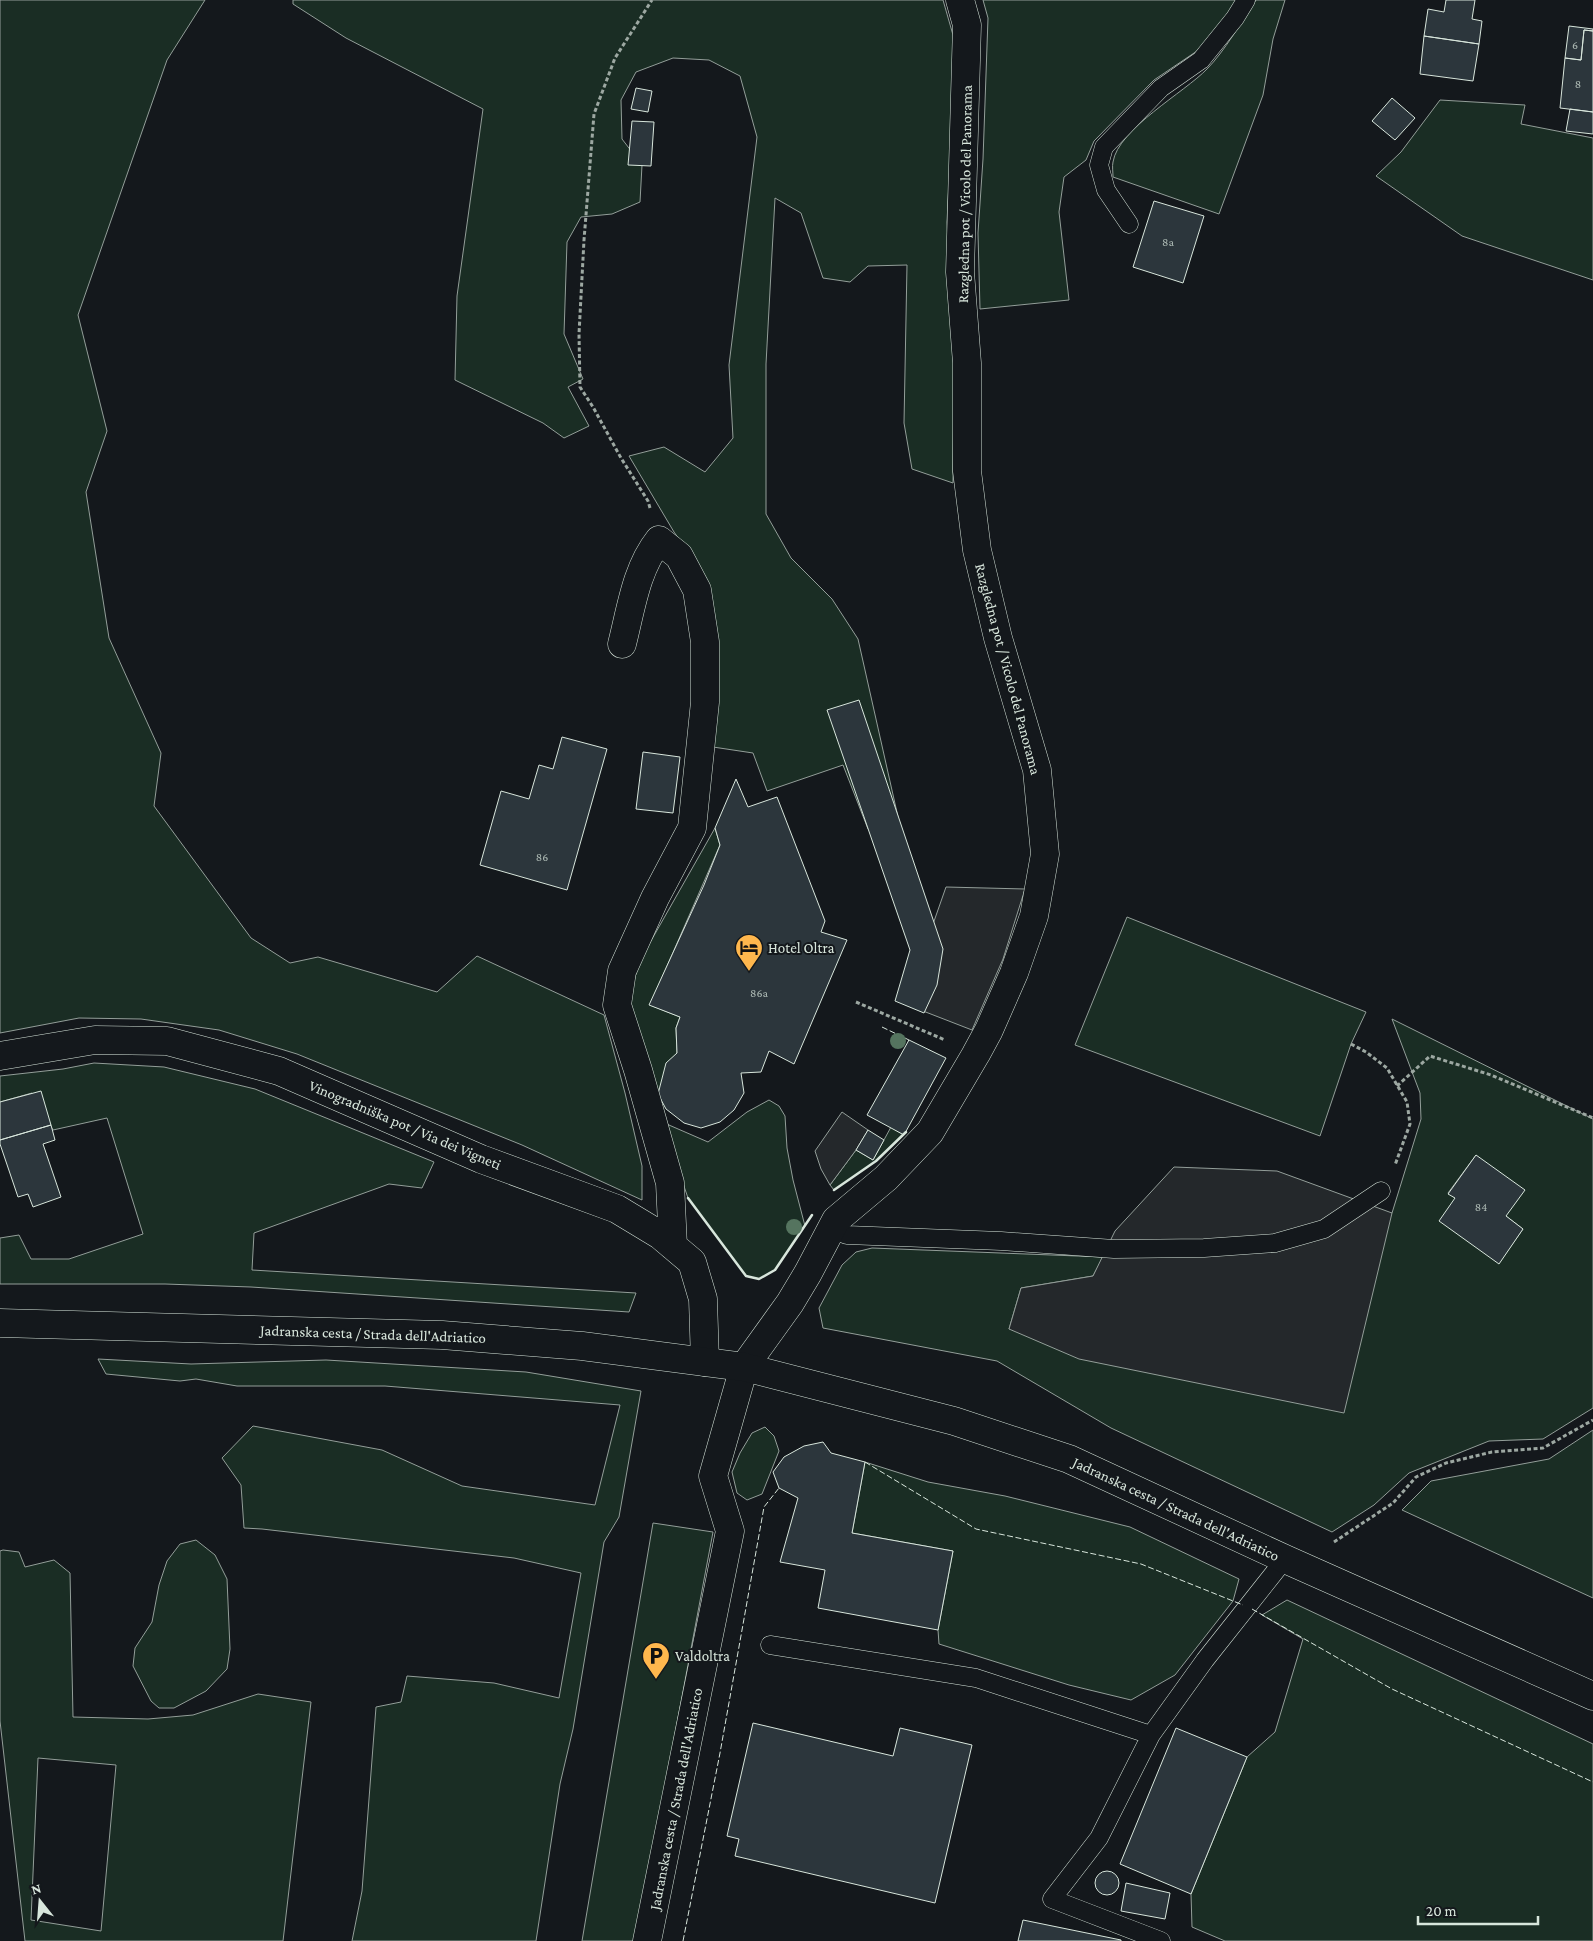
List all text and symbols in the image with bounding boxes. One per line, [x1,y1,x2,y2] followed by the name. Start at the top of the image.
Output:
[1572,38,1578,52] house number: 6
[1575,77,1581,91] house number: 8
[955,85,976,303] street label: Razgledna pot / Vicolo del Panorama
[1162,235,1174,249] house number: 8a
[971,562,1044,777] street label: Razgledna pot / Vicolo del Panorama
[536,850,548,864] house number: 86
[734,933,764,972] hotel icon: Hotel Oltra
[768,940,834,956] place label: Hotel Oltra
[750,986,768,1000] house number: 86a
[306,1077,504,1174] street label: Vinogradniška pot / Via dei Vigneti
[1475,1200,1487,1214] house number: 84
[258,1322,486,1347] street label: Jadranska cesta / Strada dell'Adriatico
[1068,1453,1282,1565] street label: Jadranska cesta / Strada dell'Adriatico
[641,1641,671,1680] parking icon: Valdoltra
[675,1648,730,1664] place label: Valdoltra
[646,1687,706,1914] street label: Jadranska cesta / Strada dell'Adriatico
[15,1876,65,1926] north arrow
[29,1879,44,1898] text: N
[1418,1894,1538,1926] scale bar
[1426,1903,1457,1919] text: 20 m

